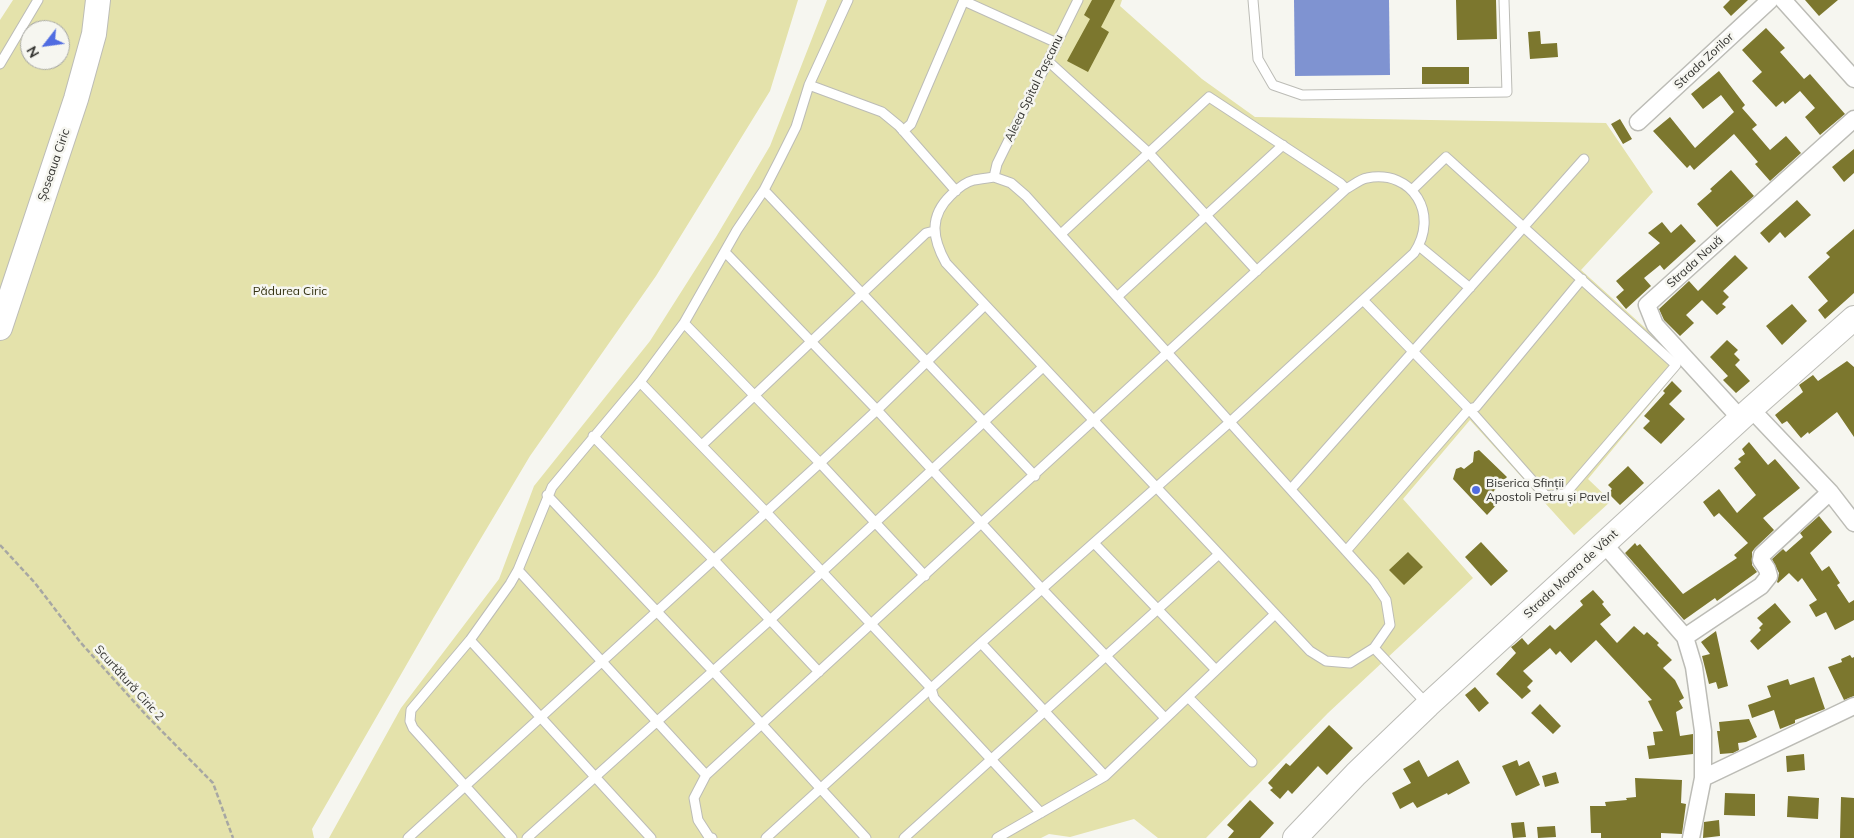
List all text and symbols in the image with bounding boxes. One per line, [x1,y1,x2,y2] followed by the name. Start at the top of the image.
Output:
[20,20,70,70] north arrow
[1671,30,1737,92] street label: Strada Zorilor
[1002,32,1066,144] street label: Aleea Spital Pașcanu
[22,43,43,61] text: N
[35,127,73,203] street label: Șoseaua Ciric
[1664,233,1726,291] street label: Strada Nouă
[253,284,327,298] park label: Pădurea Ciric
[1486,476,1610,504] place label: Biserica Sfinții Apostoli Petru și Pavel
[1470,484,1482,496] marker: Biserica Sfinții Apostoli Petru și Pavel
[1521,527,1621,621] street label: Strada Moara de Vânt
[91,642,167,724] street label: Scurtătură Ciric 2

